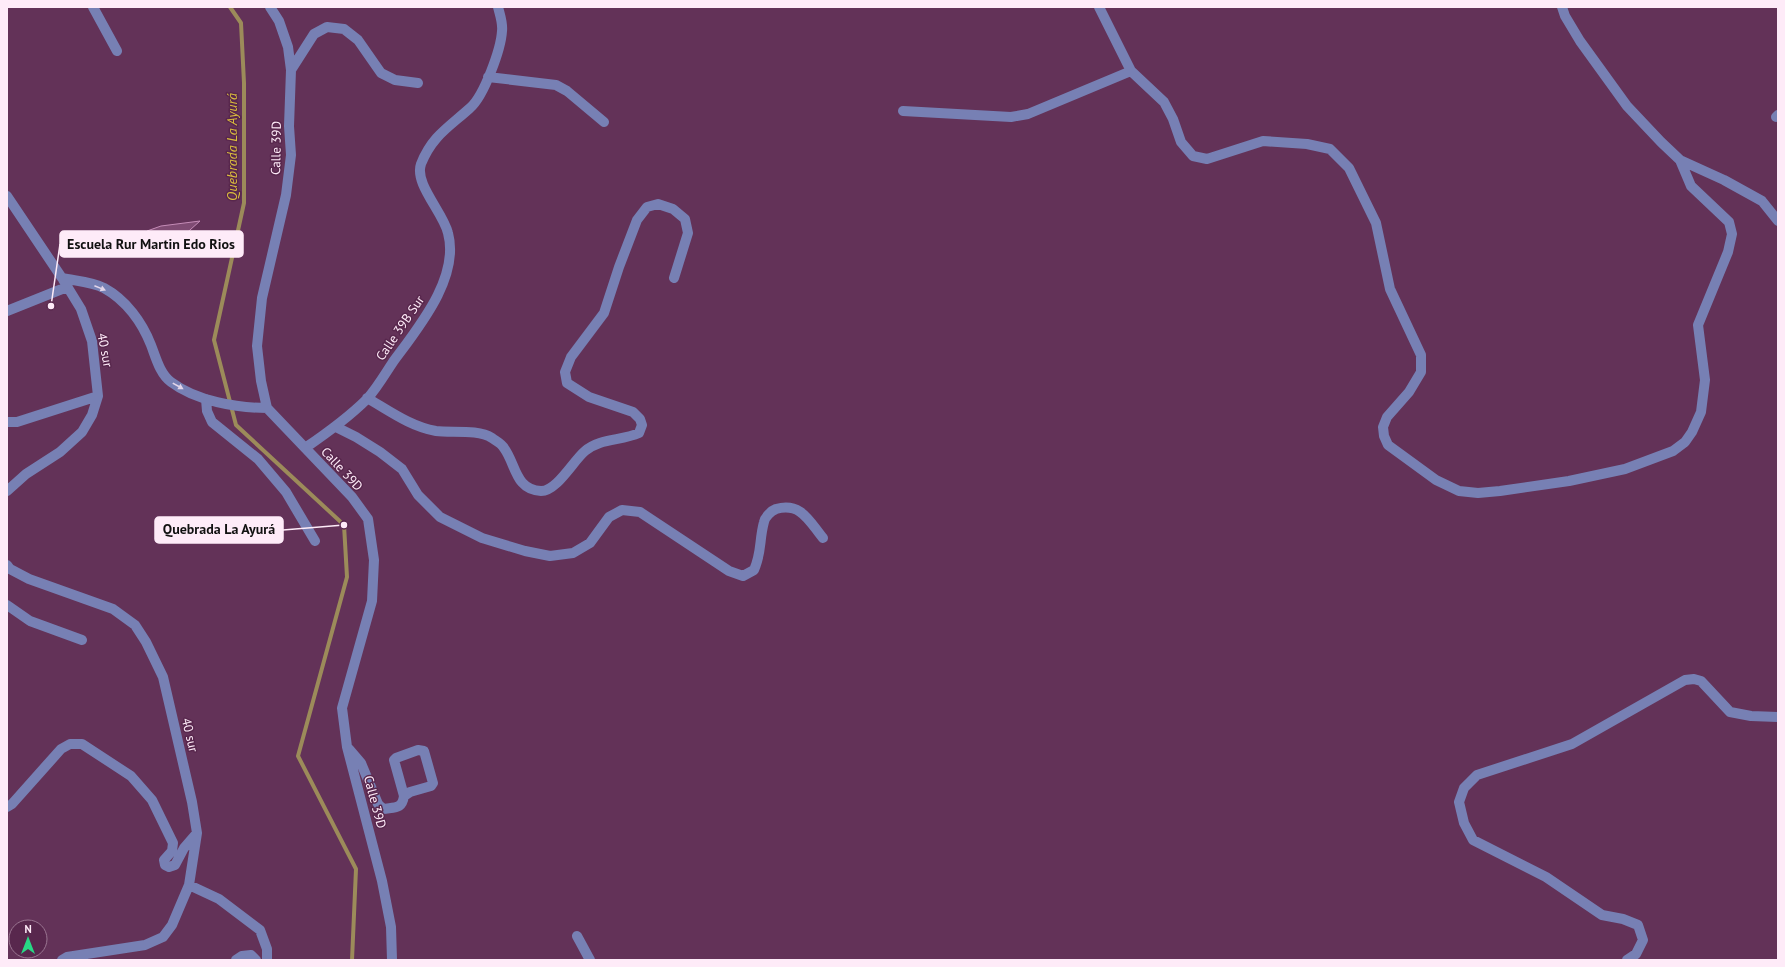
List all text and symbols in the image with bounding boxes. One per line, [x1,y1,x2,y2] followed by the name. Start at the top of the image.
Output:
[223,93,241,201] water label: Quebrada La Ayurá
[267,121,285,175] street label: Calle 39D
[60,231,243,257] callout: Escuela Rur Martin Edo Rios
[67,235,235,253] text: Escuela Rur Martin Edo Rios
[94,284,106,291] one-way arrow
[372,292,428,364] street label: Calle 39B Sur
[93,331,117,369] street label: 40 sur
[172,383,184,390] one-way arrow
[317,443,367,495] street label: Calle 39D
[155,517,283,543] callout: Quebrada La Ayurá
[163,520,275,538] text: Quebrada La Ayurá
[178,716,202,754] street label: 40 sur
[360,774,390,830] street label: Calle 39D
[8,919,48,959] north arrow
[24,922,32,936] text: N

